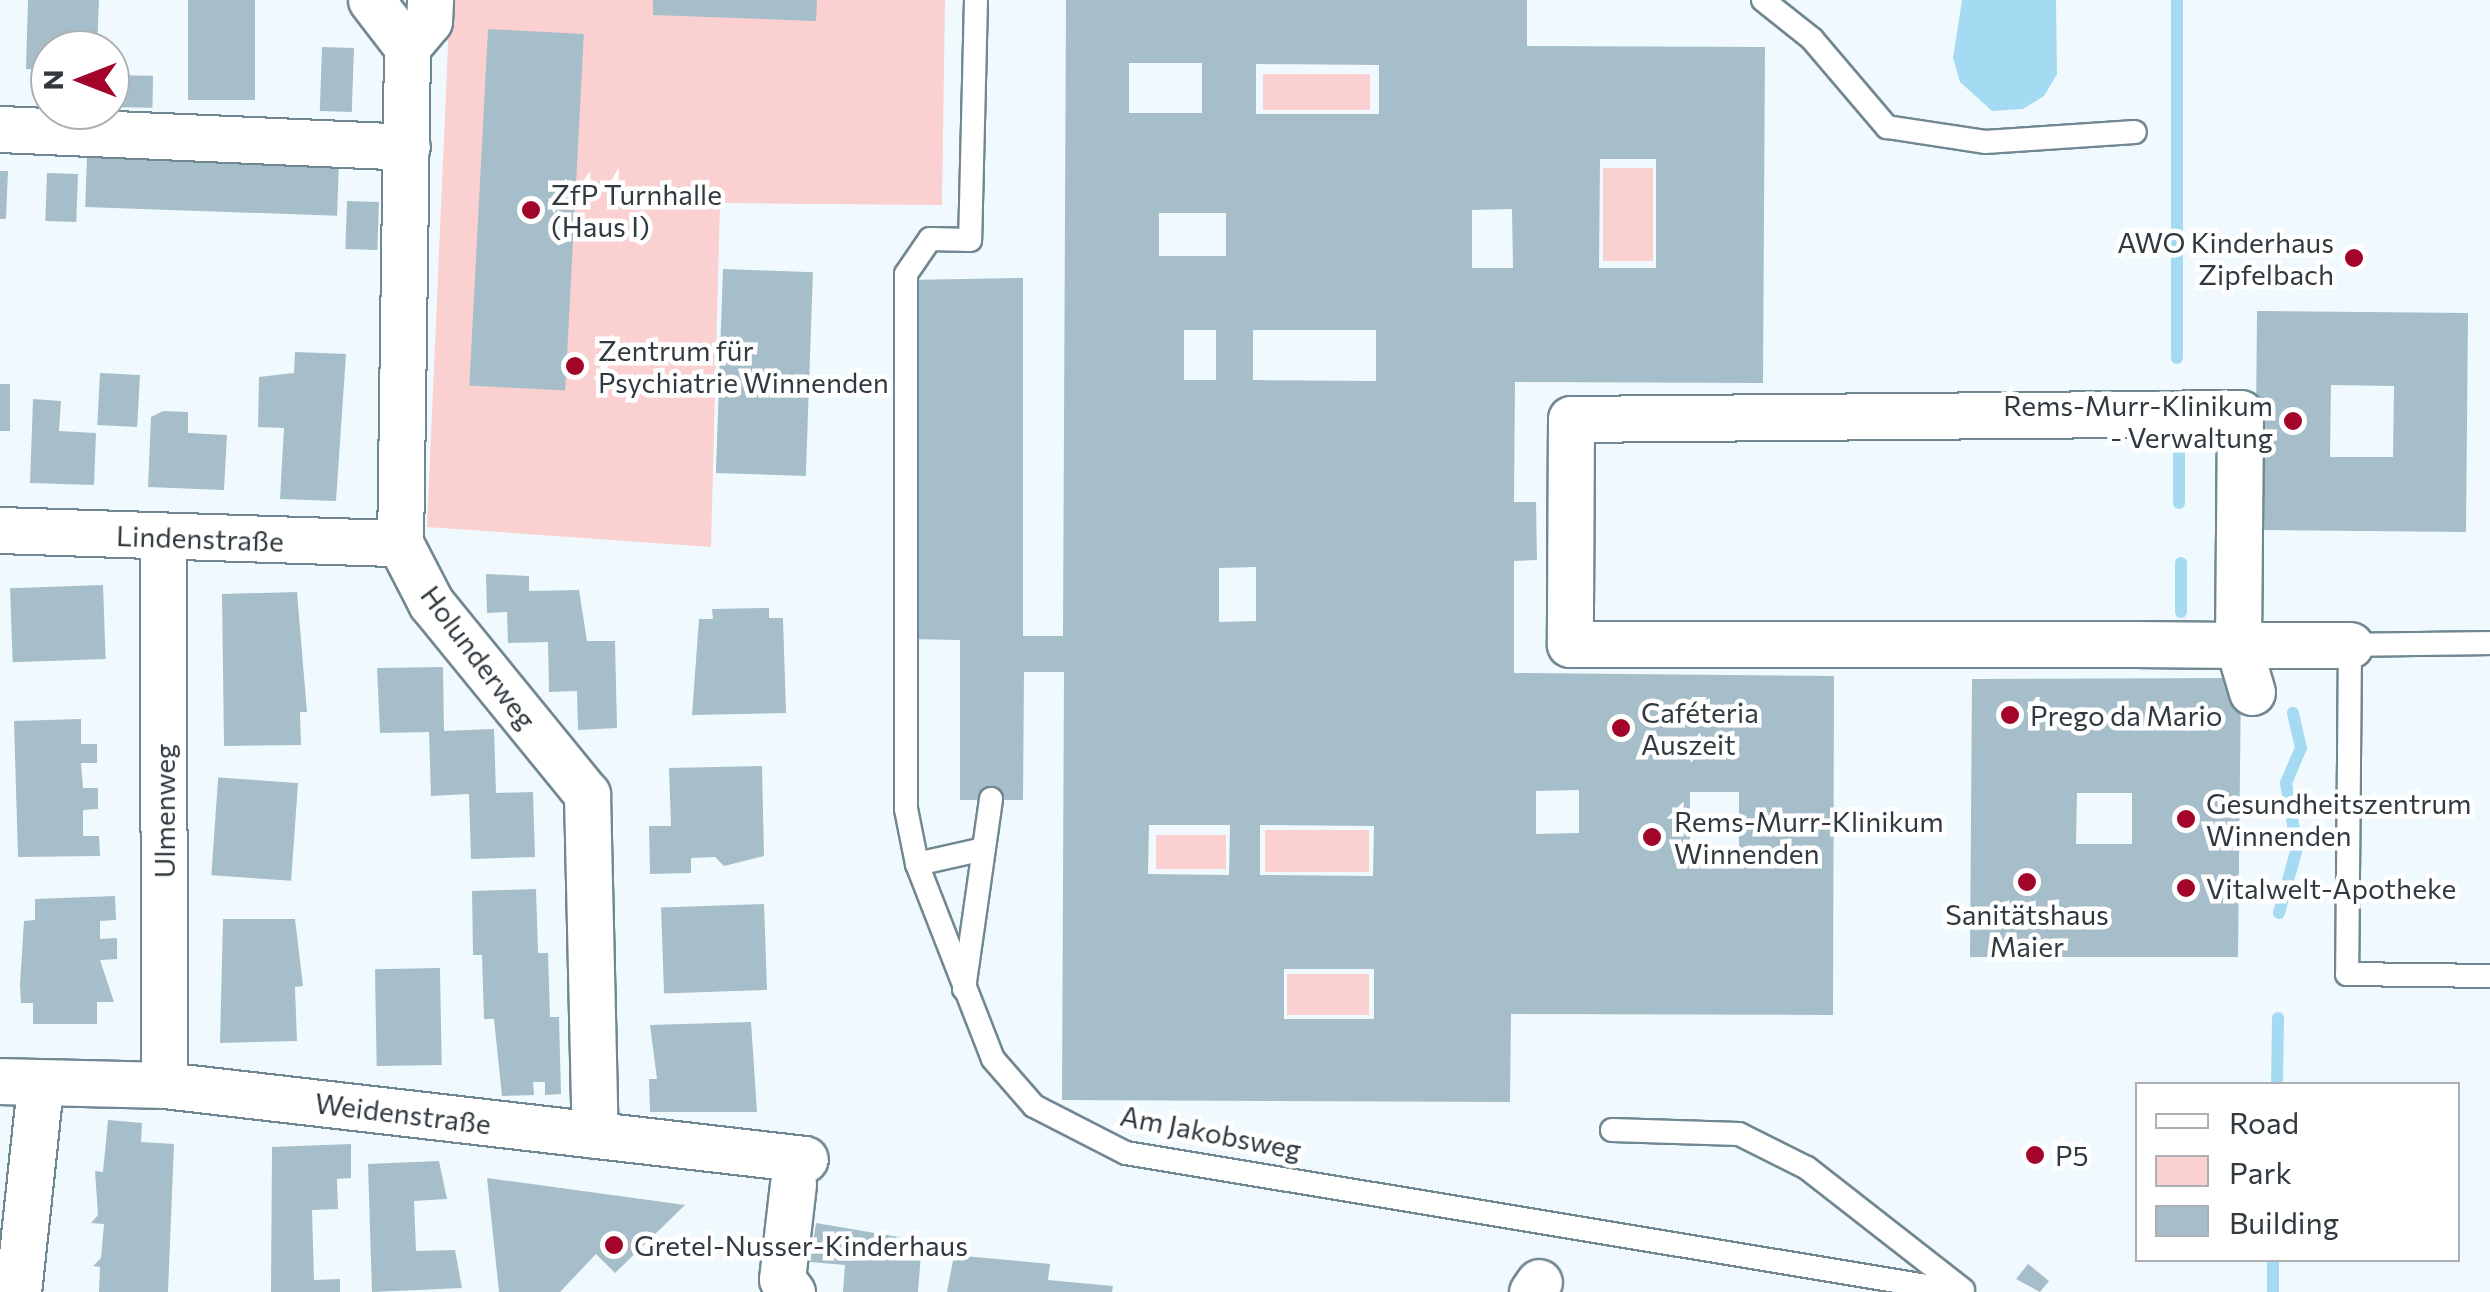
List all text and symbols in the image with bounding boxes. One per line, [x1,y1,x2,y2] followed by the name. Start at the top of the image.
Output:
[30,30,130,130] north arrow
[35,70,69,91] text: N
[551,177,722,243] place label: ZfP Turnhalle (Haus I)
[520,199,542,221] marker: ZfP Turnhalle (Haus I)
[2117,225,2334,291] place label: AWO Kinderhaus Zipfelbach
[2343,247,2365,269] marker: AWO Kinderhaus Zipfelbach
[598,333,889,399] place label: Zentrum für Psychiatrie Winnenden
[562,353,588,379] marker: Zentrum für Psychiatrie Winnenden
[2003,388,2273,454] place label: Rems-Murr-Klinikum - Verwaltung
[2282,410,2304,432] marker: Rems-Murr-Klinikum - Verwaltung
[116,518,284,558] street label: Lindenstraße
[414,579,544,735] street label: Holunderweg
[1641,695,1759,761] place label: Caféteria Auszeit
[2030,698,2222,732] place label: Prego da Mario
[1999,704,2021,726] marker: Prego da Mario
[1610,717,1632,739] marker: Caféteria Auszeit
[147,744,181,878] street label: Ulmenweg
[2206,786,2472,852] place label: Gesundheitszentrum Winnenden
[1674,804,1944,870] place label: Rems-Murr-Klinikum Winnenden
[2175,808,2197,830] marker: Gesundheitszentrum Winnenden
[1639,824,1665,850] marker: Rems-Murr-Klinikum Winnenden
[2016,871,2038,893] marker: Sanitätshaus Maier
[2206,871,2456,905] place label: Vitalwelt-Apotheke
[2175,877,2197,899] marker: Vitalwelt-Apotheke
[1945,897,2109,963] place label: Sanitätshaus Maier
[2135,1082,2460,1262] legend
[313,1086,493,1140] street label: Weidenstraße
[1118,1098,1304,1166] street label: Am Jakobsweg
[2229,1103,2299,1140] text: Road
[2055,1138,2089,1172] place label: P5
[2024,1144,2046,1166] marker: P5
[2229,1153,2292,1190] text: Park
[2229,1203,2339,1240] text: Building
[634,1228,968,1262] place label: Gretel-Nusser-Kinderhaus
[603,1234,625,1256] marker: Gretel-Nusser-Kinderhaus

